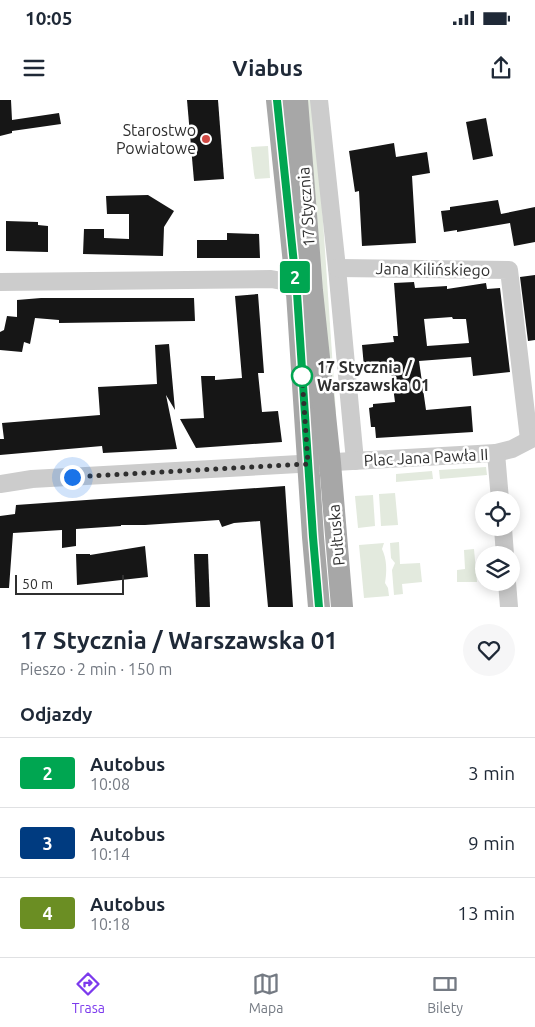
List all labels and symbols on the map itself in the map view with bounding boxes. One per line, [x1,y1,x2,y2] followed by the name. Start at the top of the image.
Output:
[116,121,196,157] place label: Starostwo Powiatowe
[200,133,212,145] marker: Starostwo Powiatowe
[294,166,318,248] street label: 17 Stycznia
[376,259,490,279] street label: Jana Kilińskiego
[279,261,311,293] line badge: 2
[317,358,430,394] place label: 17 Stycznia / Warszawska 01
[291,365,313,387] marker: 17 Stycznia / Warszawska 01
[363,445,489,469] street label: Plac Jana Pawła II
[60,465,85,490] your location
[324,504,348,566] street label: Pułtuska
[15,572,124,595] scale bar

